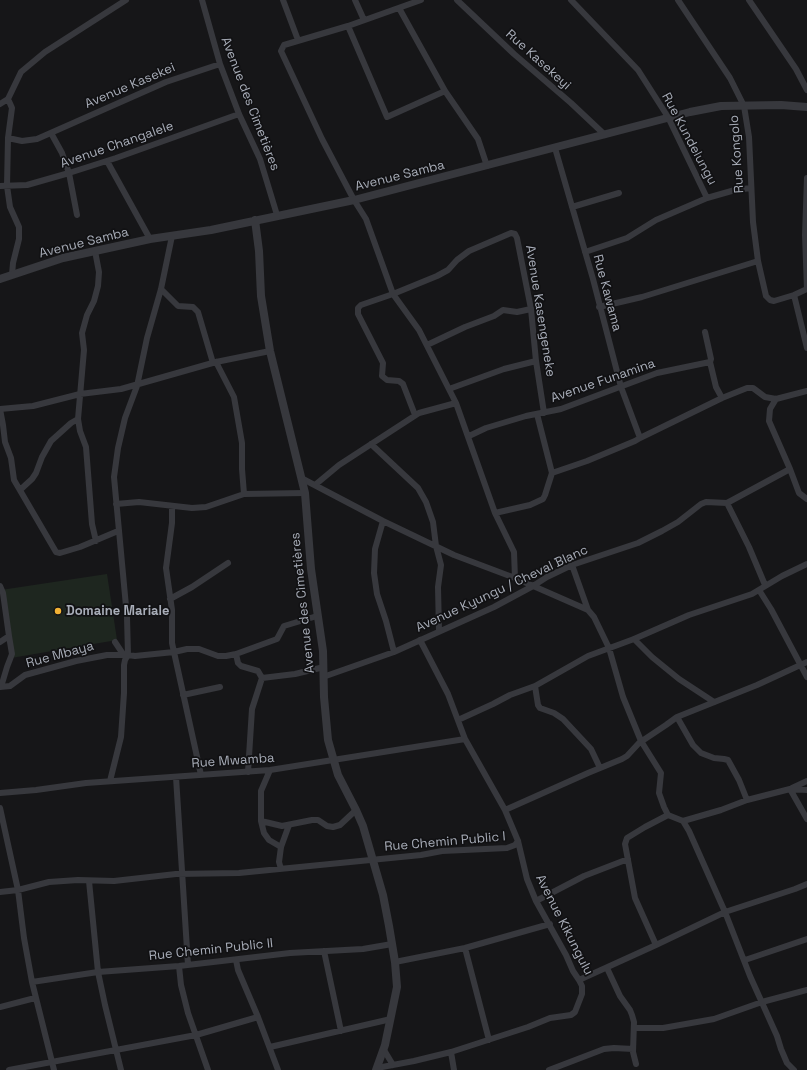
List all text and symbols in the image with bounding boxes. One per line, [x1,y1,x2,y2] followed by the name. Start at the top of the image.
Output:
[502,27,574,93] street label: Rue Kasekeyi
[217,35,283,173] street label: Avenue des Cimetières
[82,60,178,112] street label: Avenue Kasekei
[658,90,720,188] street label: Rue Kundelungu
[726,114,748,194] street label: Rue Kongolo
[58,118,176,172] street label: Avenue Changalele
[354,157,446,195] street label: Avenue Samba
[38,224,130,262] street label: Avenue Samba
[522,244,558,378] street label: Avenue Kasengeneke
[589,253,625,333] street label: Rue Kawama
[549,356,657,406] street label: Avenue Funamina
[288,532,318,674] street label: Avenue des Cimetières
[413,542,591,636] street label: Avenue Kyungu / Cheval Blanc
[66,603,170,619] place label: Domaine Mariale
[53,606,63,616] marker: Domaine Mariale
[24,638,96,672] street label: Rue Mbaya
[191,750,275,772] street label: Rue Mwamba
[384,829,506,855] street label: Rue Chemin Public I
[532,872,596,978] street label: Avenue Kikungulu
[148,936,274,964] street label: Rue Chemin Public II

